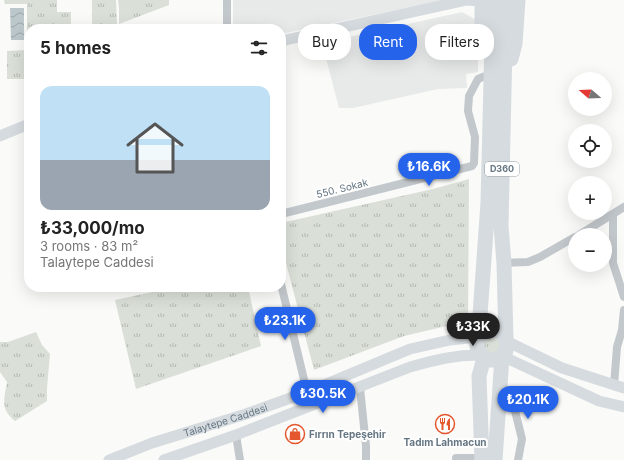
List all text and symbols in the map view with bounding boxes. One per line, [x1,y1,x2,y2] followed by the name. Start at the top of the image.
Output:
[298,24,351,60] chip: Buy
[359,24,417,60] chip: Rent
[425,24,494,60] chip: Filters
[248,37,270,59] icon: filters
[40,38,111,58] text: 5 homes
[568,72,612,116] north arrow
[568,72,612,272] map controls
[119,112,191,184] icon: home
[568,124,612,168] button: locate
[396,153,462,187] pin: ₺16.6K
[407,158,451,174] text: ₺16.6K
[485,162,519,176] road number: D360
[315,176,370,200] street label: 550. Sokak
[568,176,612,220] button: +
[40,218,145,238] text: ₺33,000/mo
[568,228,612,272] button: −
[40,238,138,254] text: 3 rooms · 83 m²
[40,254,154,270] text: Talaytepe Caddesi
[252,307,318,341] pin: ₺23.1K
[264,312,306,328] text: ₺23.1K
[449,313,497,347] pin: ₺33K
[456,318,490,334] text: ₺33K
[290,380,356,414] pin: ₺30.5K
[299,385,347,401] text: ₺30.5K
[495,386,561,420] pin: ₺20.1K
[506,391,550,407] text: ₺20.1K
[182,401,269,439] street label: Talaytepe Caddesi
[434,413,456,435] restaurant icon: Tadım Lahmacun
[284,423,306,445] shop icon: Fırrın Tepeşehir
[309,428,386,440] place label: Fırrın Tepeşehir
[403,436,487,448] place label: Tadım Lahmacun

